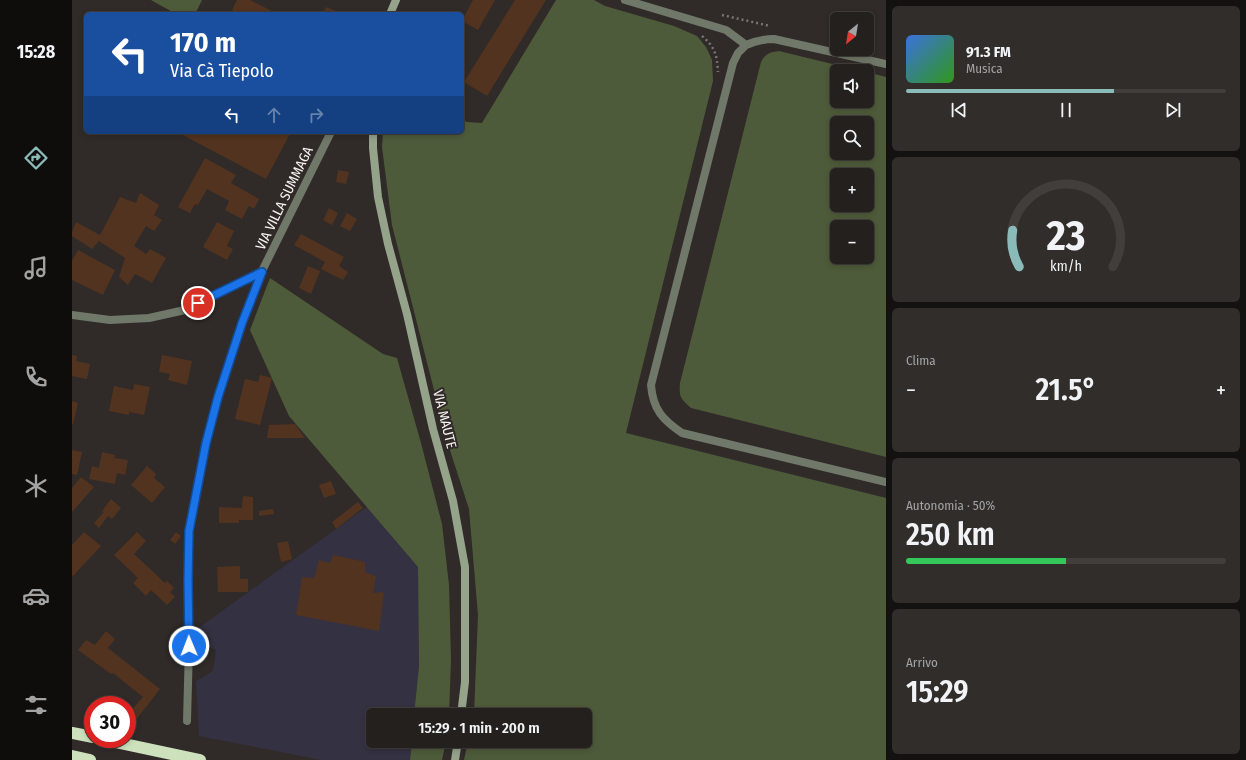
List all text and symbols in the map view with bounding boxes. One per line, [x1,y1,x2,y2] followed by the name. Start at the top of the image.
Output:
[830,12,874,56] north arrow
[830,12,874,264] map controls
[170,26,236,59] text: 170 m
[104,28,156,80] icon: left
[17,41,55,63] text: 15:28
[966,43,1011,61] text: 91.3 FM
[170,60,274,82] text: Via Cà Tiepolo
[966,61,1003,76] text: Musica
[830,64,874,108] button: sound
[948,99,970,121] icon: previous
[1055,99,1077,121] icon: pause
[1162,99,1184,121] icon: next
[221,104,243,126] icon: left
[263,104,285,126] icon: ahead
[305,104,327,126] icon: right
[830,116,874,160] button: search
[252,143,317,253] street label: VIA VILLA SUMMAGA
[22,144,50,172] icon: directions
[830,168,874,212] button: +
[1046,211,1085,261] text: 23
[830,220,874,264] button: −
[22,254,50,282] icon: music
[1050,258,1082,275] text: km/h
[181,286,215,320] pin
[187,292,209,314] icon: arrive
[906,353,936,368] text: Clima
[22,363,50,391] icon: phone
[1035,372,1096,408] text: 21.5°
[906,377,916,404] text: −
[1216,377,1226,404] text: +
[429,388,460,451] street label: VIA MAUTE
[22,472,50,500] icon: climate
[906,498,995,513] text: Autonomia · 50%
[906,517,995,553] text: 250 km
[22,582,50,610] icon: car
[168,625,210,667] position arrow
[906,655,938,670] text: Arrivo
[906,674,969,710] text: 15:29
[22,691,50,719] icon: filters
[84,696,136,748] speed limit sign: 30
[418,719,540,737] text: 15:29 · 1 min · 200 m

